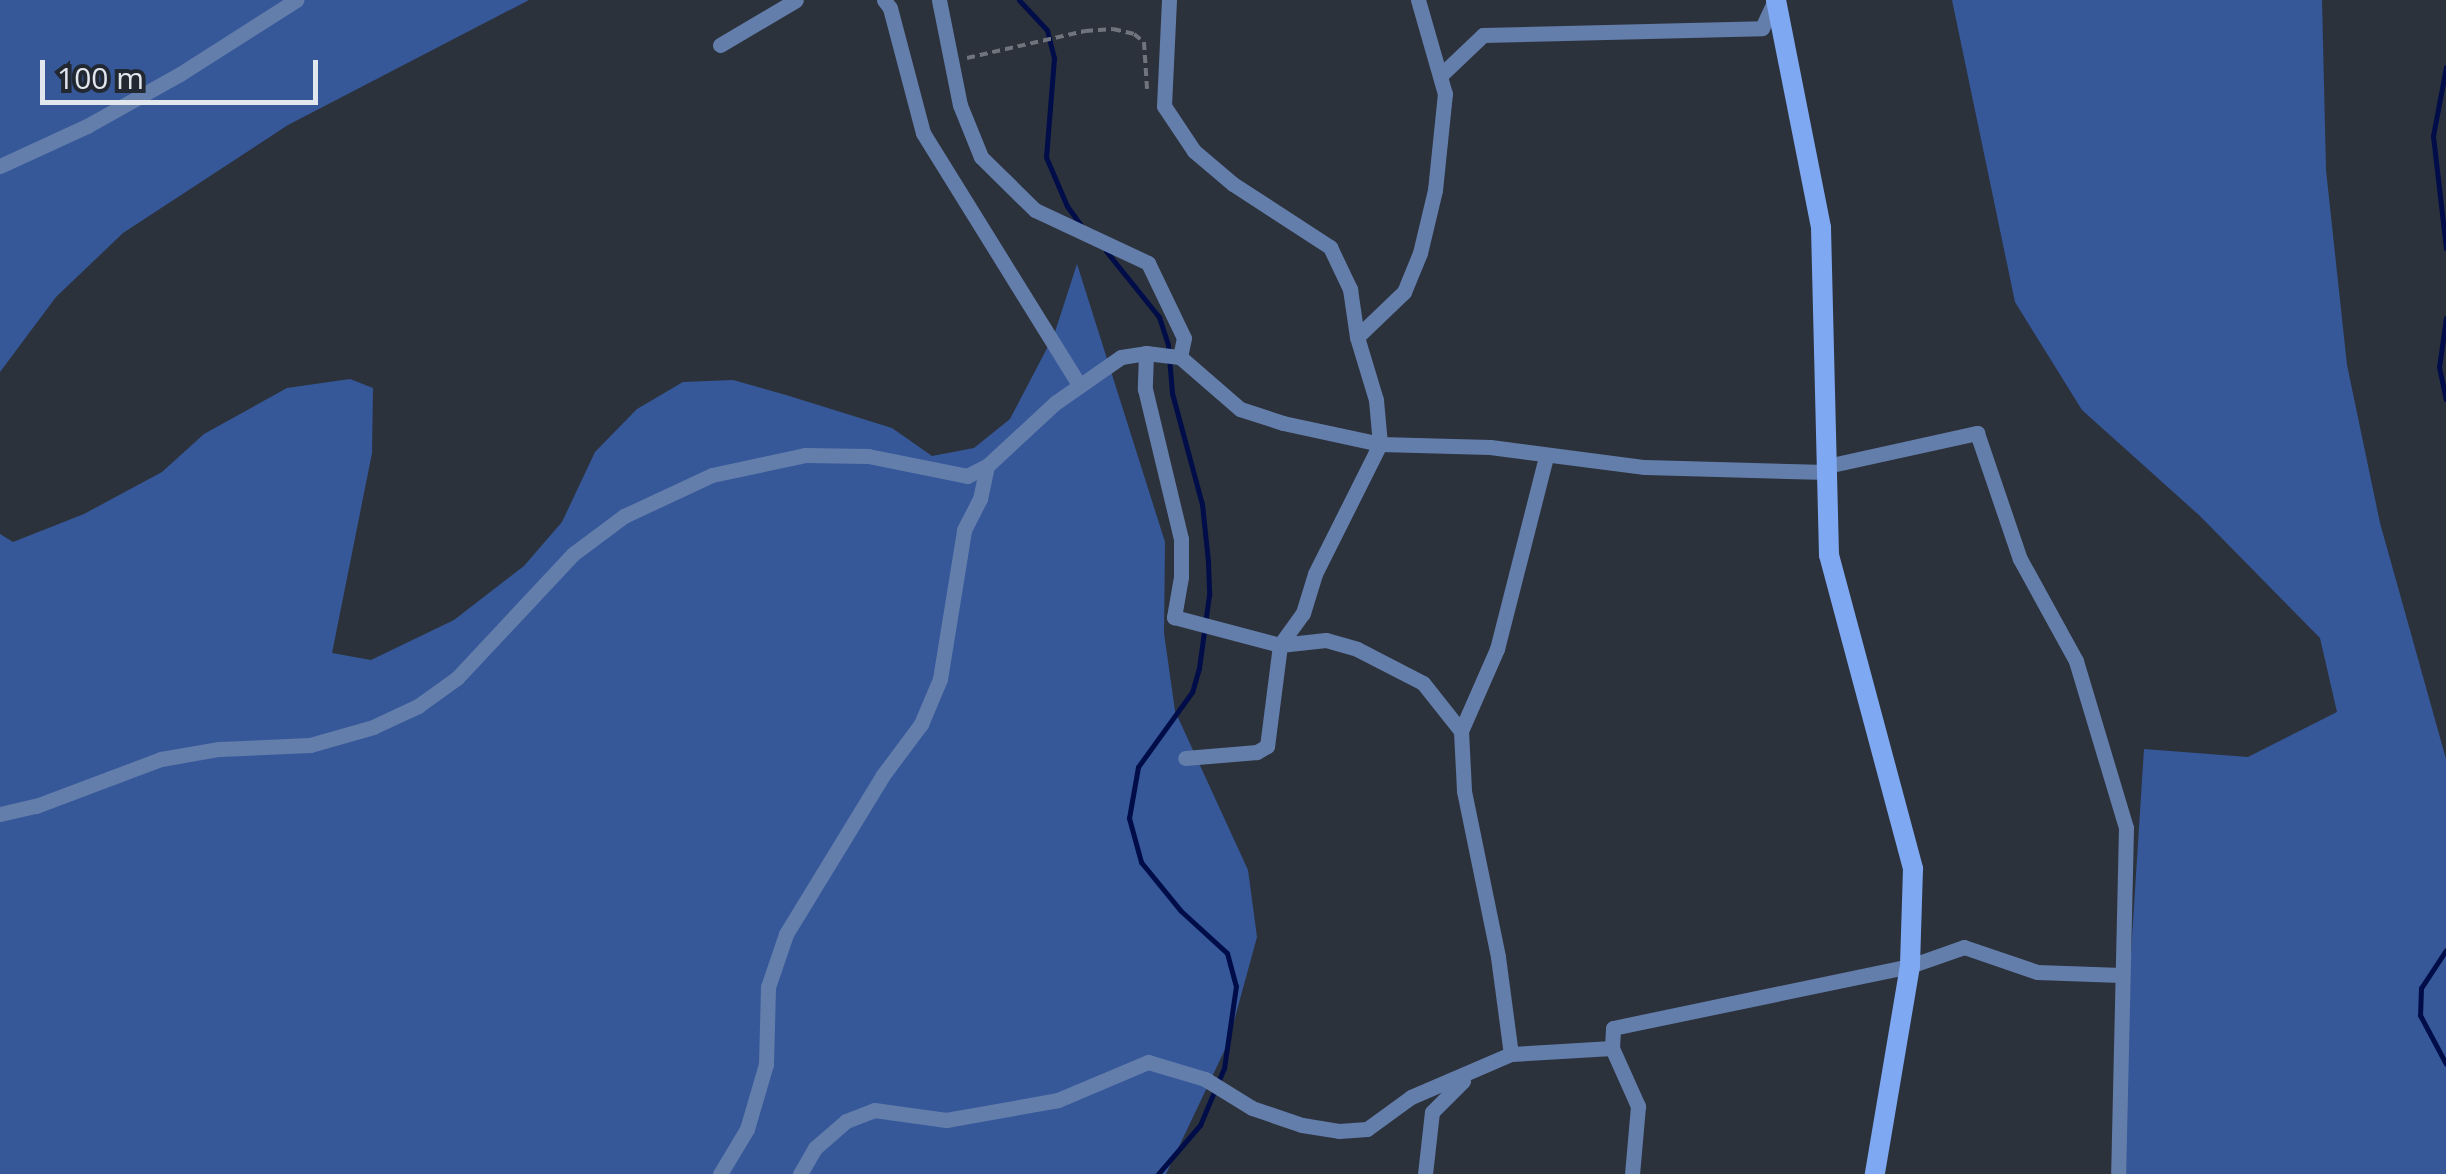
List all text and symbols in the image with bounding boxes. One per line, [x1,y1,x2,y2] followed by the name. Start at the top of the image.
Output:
[45,40,322,102] scale bar
[57,57,144,98] text: 100 m

